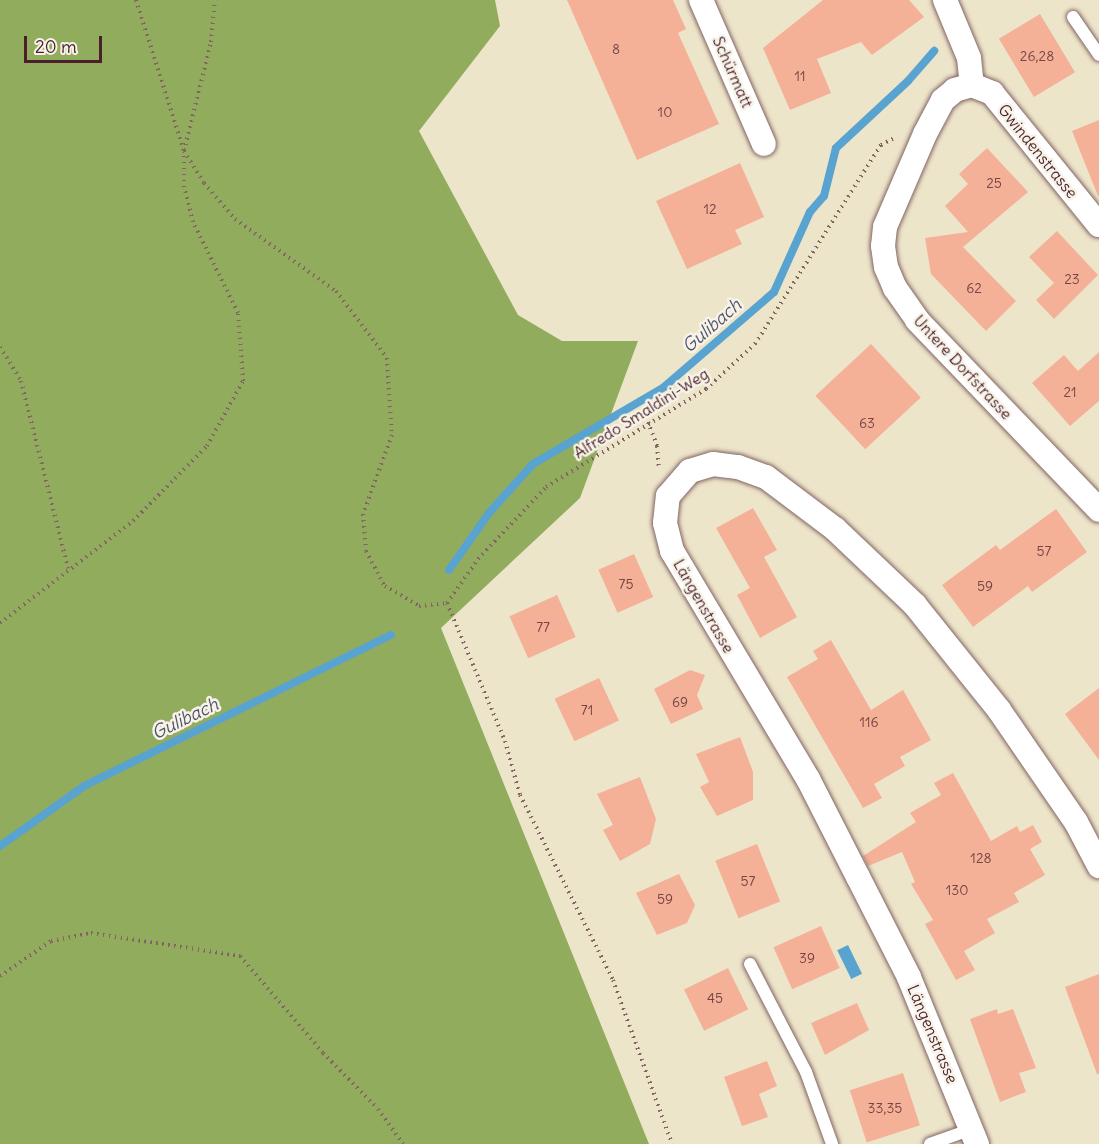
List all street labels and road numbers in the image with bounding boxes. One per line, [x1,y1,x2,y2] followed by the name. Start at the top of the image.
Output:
[709,33,757,111] street label: Schürmatt
[994,100,1082,202] street label: Gwindenstrasse
[910,311,1016,423] street label: Untere Dorfstrasse
[570,364,712,462] street label: Alfredo Smaldini-Weg
[669,556,739,656] street label: Längenstrasse
[904,982,962,1086] street label: Längenstrasse

